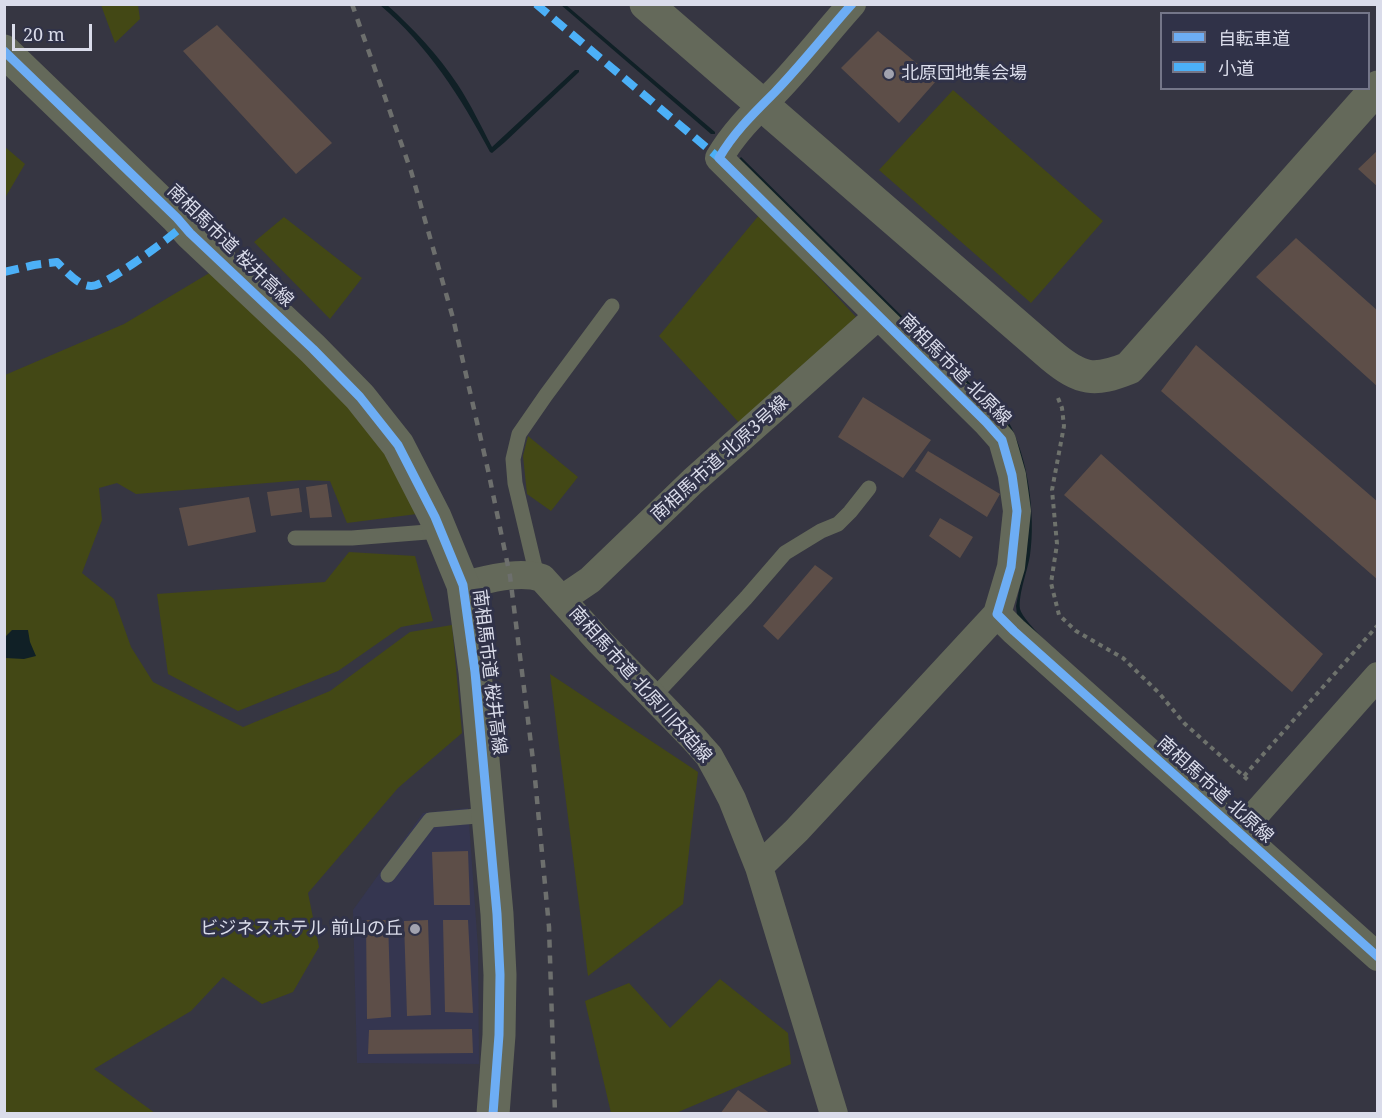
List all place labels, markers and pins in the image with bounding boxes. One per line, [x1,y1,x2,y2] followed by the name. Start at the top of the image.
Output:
[901,63,1027,85] place label: 北原団地集会場
[882,67,896,81] marker: 北原団地集会場
[200,918,403,940] place label: ビジネスホテル 前山の丘
[408,922,422,936] marker: ビジネスホテル 前山の丘

